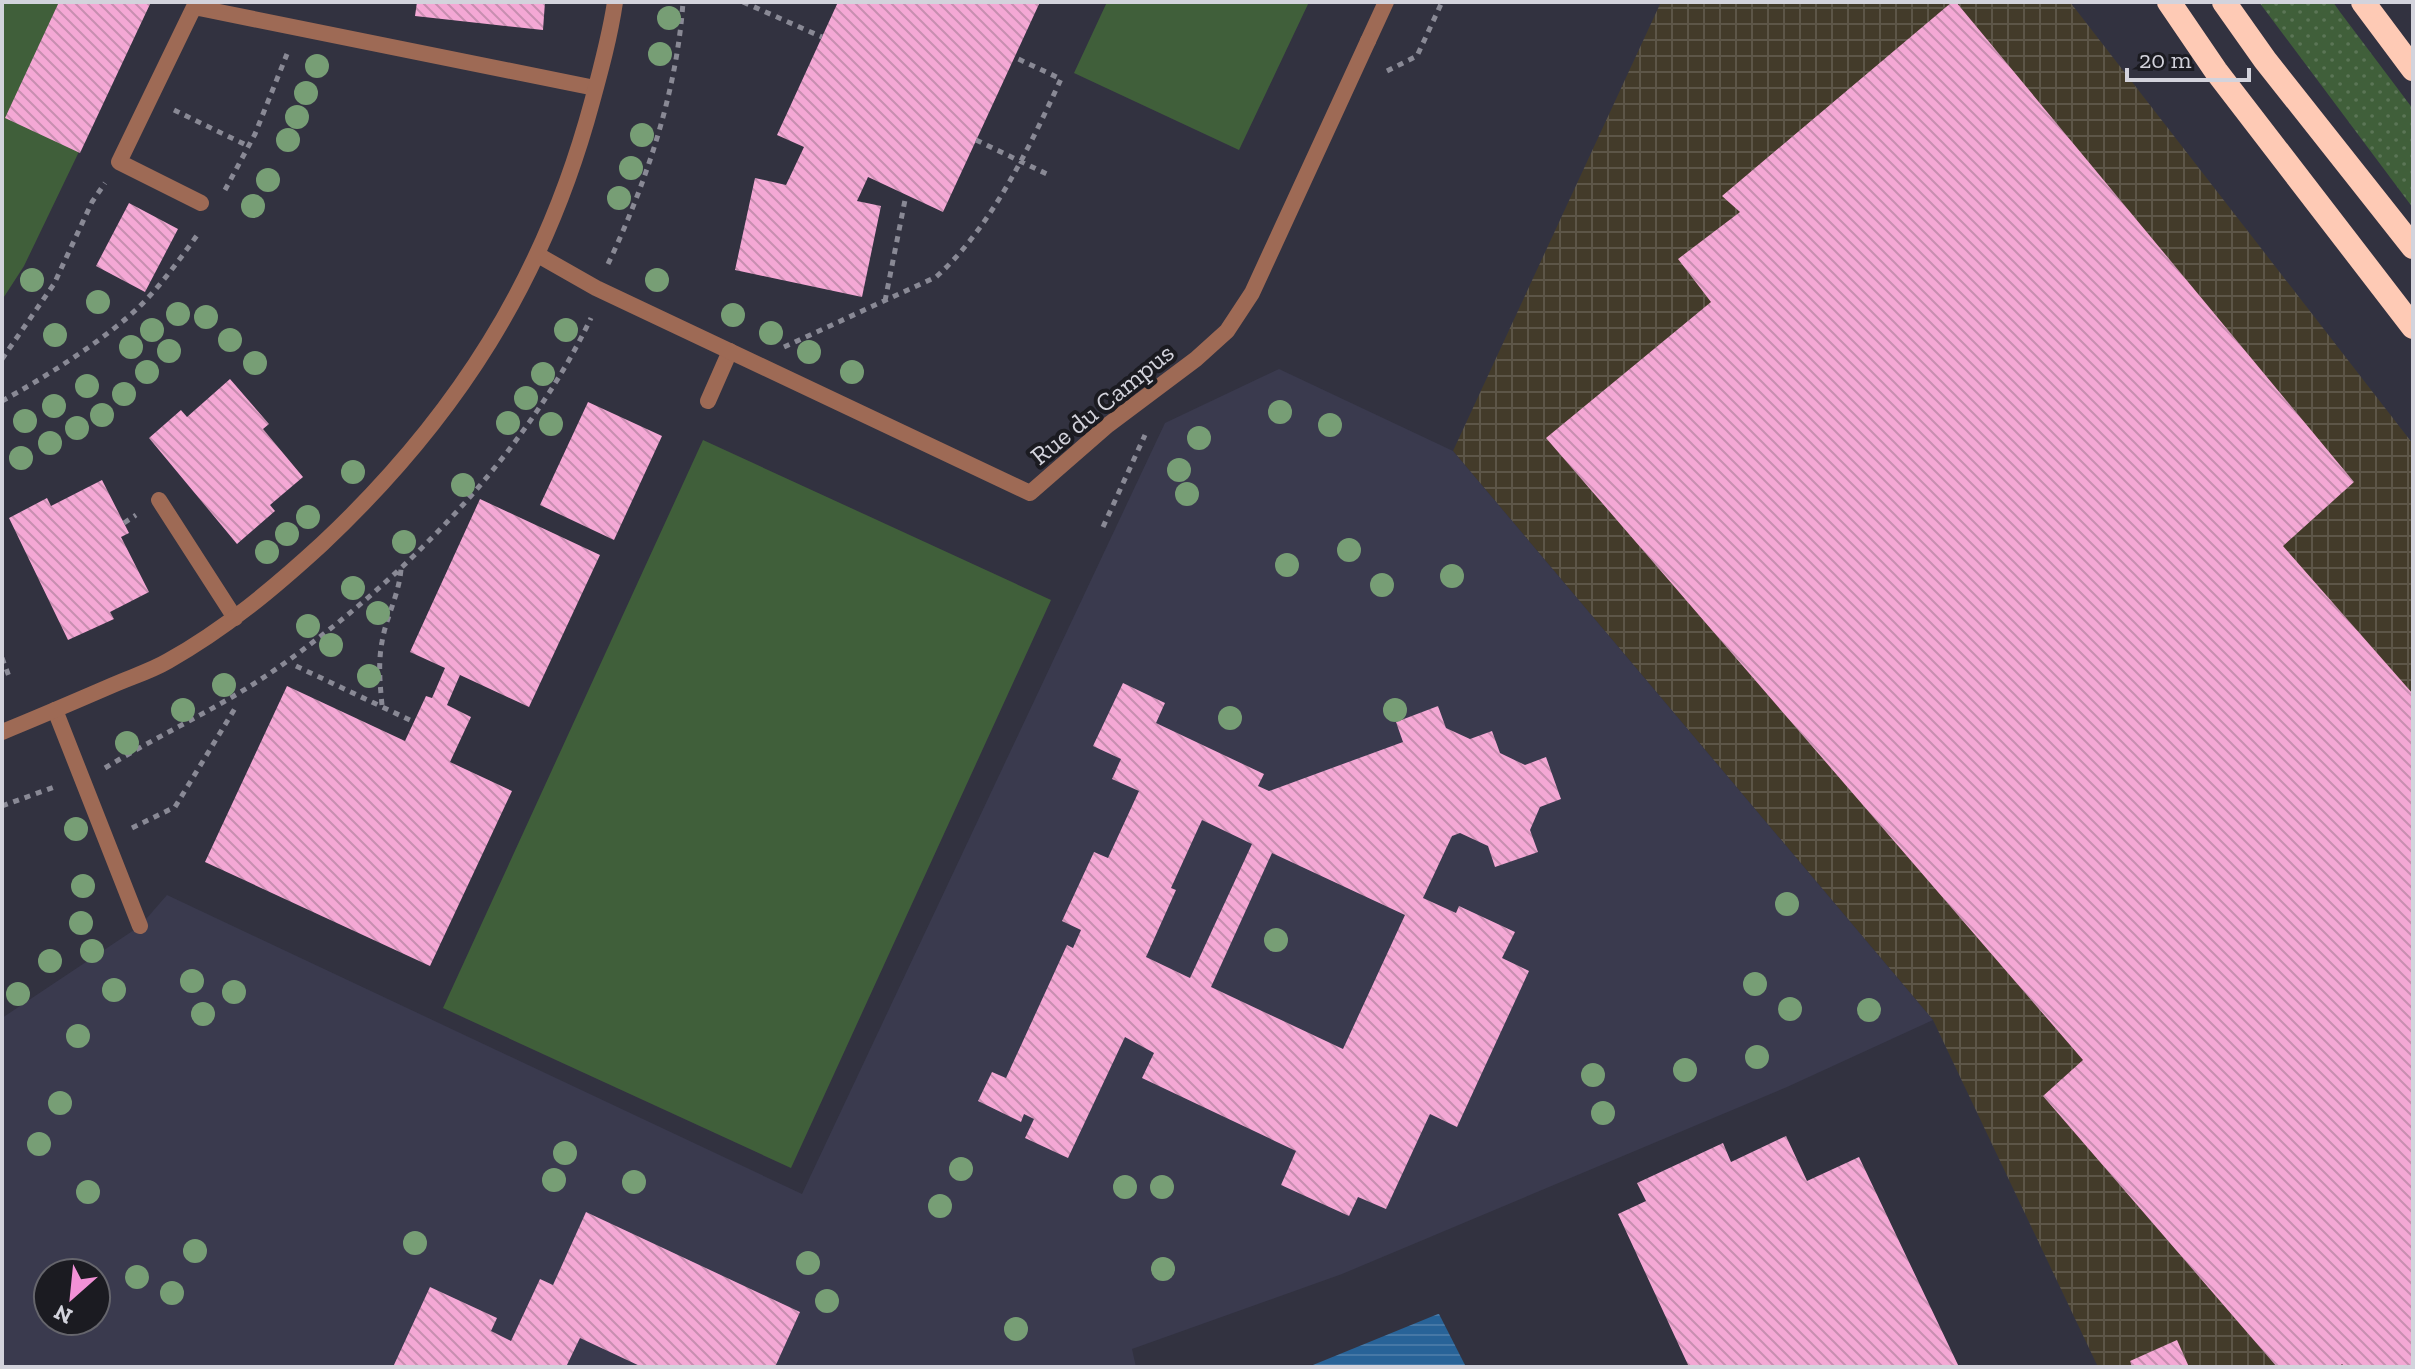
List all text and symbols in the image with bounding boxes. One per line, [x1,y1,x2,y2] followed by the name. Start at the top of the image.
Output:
[2127,32,2249,82] scale bar
[2139,45,2192,74] text: 20 m
[1024,336,1180,472] street label: Rue du Campus
[32,1257,112,1337] north arrow
[49,1298,77,1330] text: N

